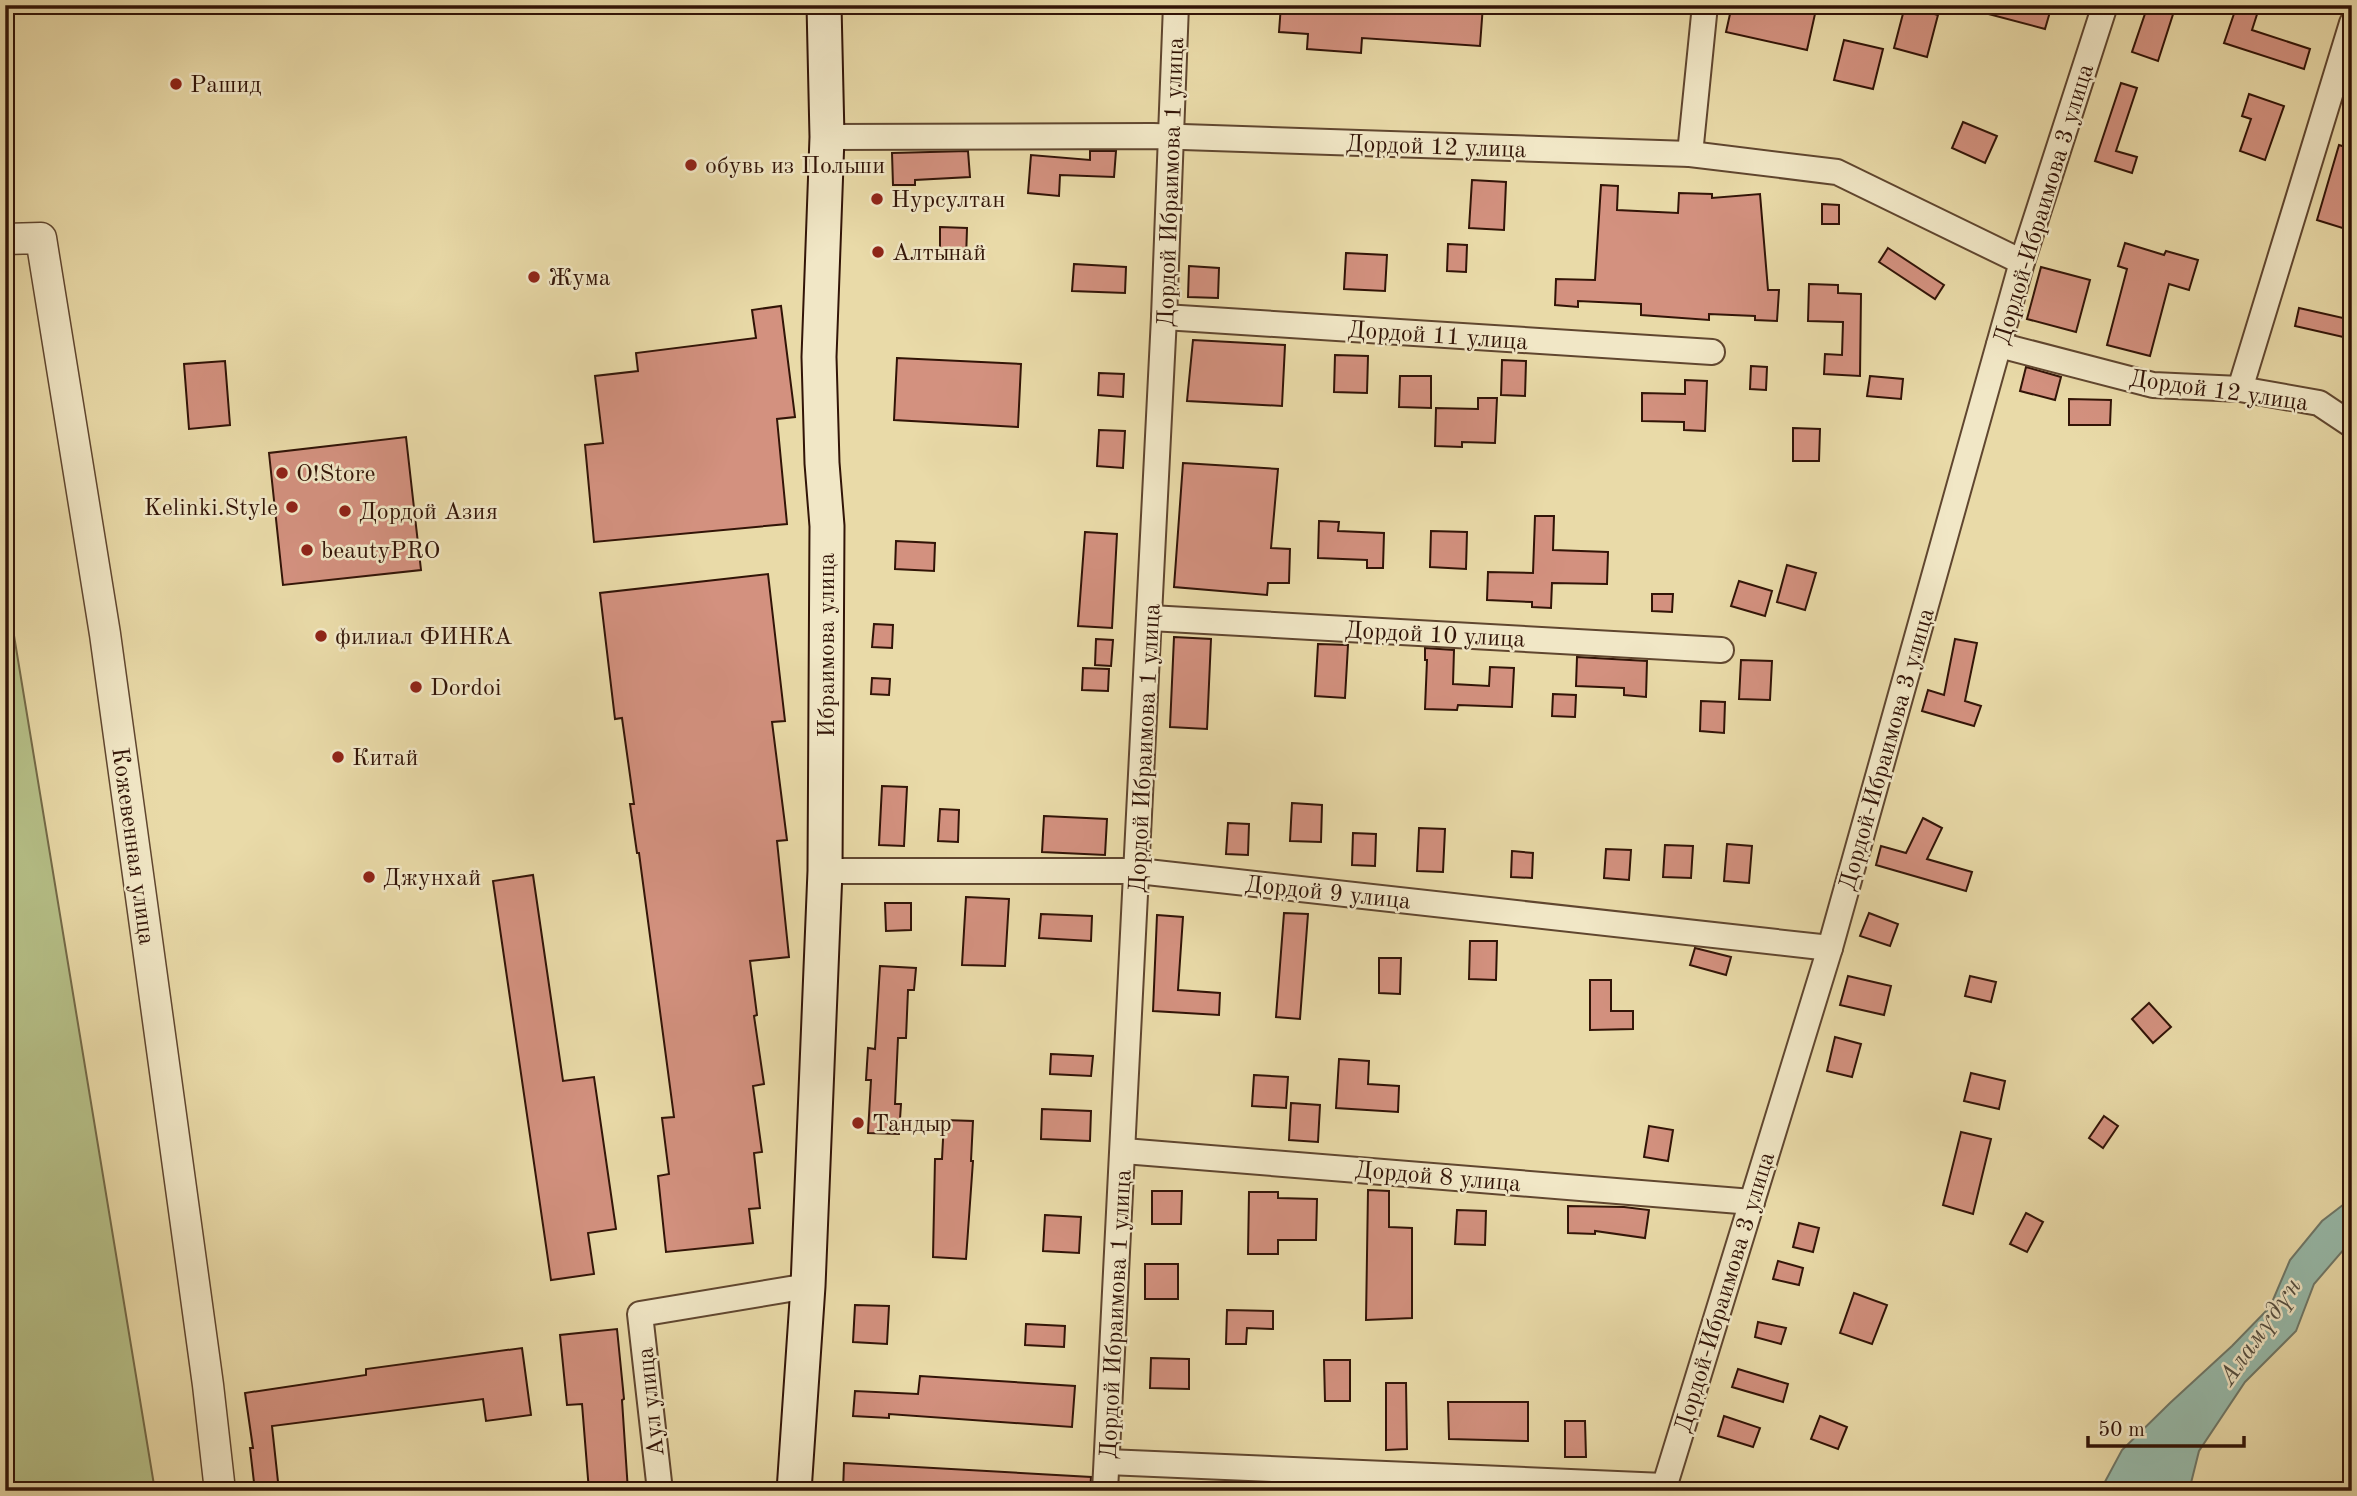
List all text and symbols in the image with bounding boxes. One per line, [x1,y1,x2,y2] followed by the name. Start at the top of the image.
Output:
[1155,37,1189,327] street label: Дордой Ибраимова 1 улица
[1991,61,2099,348] street label: Дордой-Ибраимова 3 улица
[190,74,261,98] place label: Рашид
[168,76,184,92] marker: Рашид
[1345,133,1527,163] street label: Дордой 12 улица
[705,155,885,179] place label: обувь из Польши
[683,157,699,173] marker: обувь из Польши
[891,189,1005,213] place label: Нурсултан
[869,191,885,207] marker: Нурсултан
[892,242,986,266] place label: Алтынай
[870,244,886,260] marker: Алтынай
[548,267,611,291] place label: Жума
[526,269,542,285] marker: Жума
[1347,319,1529,355] street label: Дордой 11 улица
[2128,368,2310,416] street label: Дордой 12 улица
[296,463,376,487] place label: O!Store
[274,465,290,481] marker: O!Store
[144,497,278,521] place label: Kelinki.Style
[284,499,300,515] marker: Kelinki.Style
[359,501,498,525] place label: Дордой Азия
[337,503,353,519] marker: Дордой Азия
[321,540,440,564] place label: beautyPRO
[299,542,315,558] marker: beautyPRO
[816,552,840,737] street label: Ибраимова улица
[1126,602,1166,894] street label: Дордой Ибраимова 1 улица
[1836,606,1940,893] street label: Дордой-Ибраимова 3 улица
[1344,619,1526,653] street label: Дордой 10 улица
[335,626,512,650] place label: филиал ФИНКА
[313,628,329,644] marker: филиал ФИНКА
[430,677,501,701] place label: Dordoi
[408,679,424,695] marker: Dordoi
[106,746,158,947] street label: Кожевенная улица
[352,747,418,771] place label: Китай
[330,749,346,765] marker: Китай
[383,867,481,891] place label: Джунхай
[361,869,377,885] marker: Джунхай
[1244,873,1412,915] street label: Дордой 9 улица
[872,1113,952,1137] place label: Тандыр
[850,1115,866,1131] marker: Тандыр
[1672,1149,1780,1436] street label: Дордой-Ибраимова 3 улица
[1354,1159,1522,1197] street label: Дордой 8 улица
[1097,1168,1137,1460] street label: Дордой Ибраимова 1 улица
[2213,1274,2307,1392] water label: Аламүдүн
[634,1346,670,1458] street label: Аул улица
[2088,1405,2243,1449] scale bar
[2098,1420,2145,1441] text: 50 m

